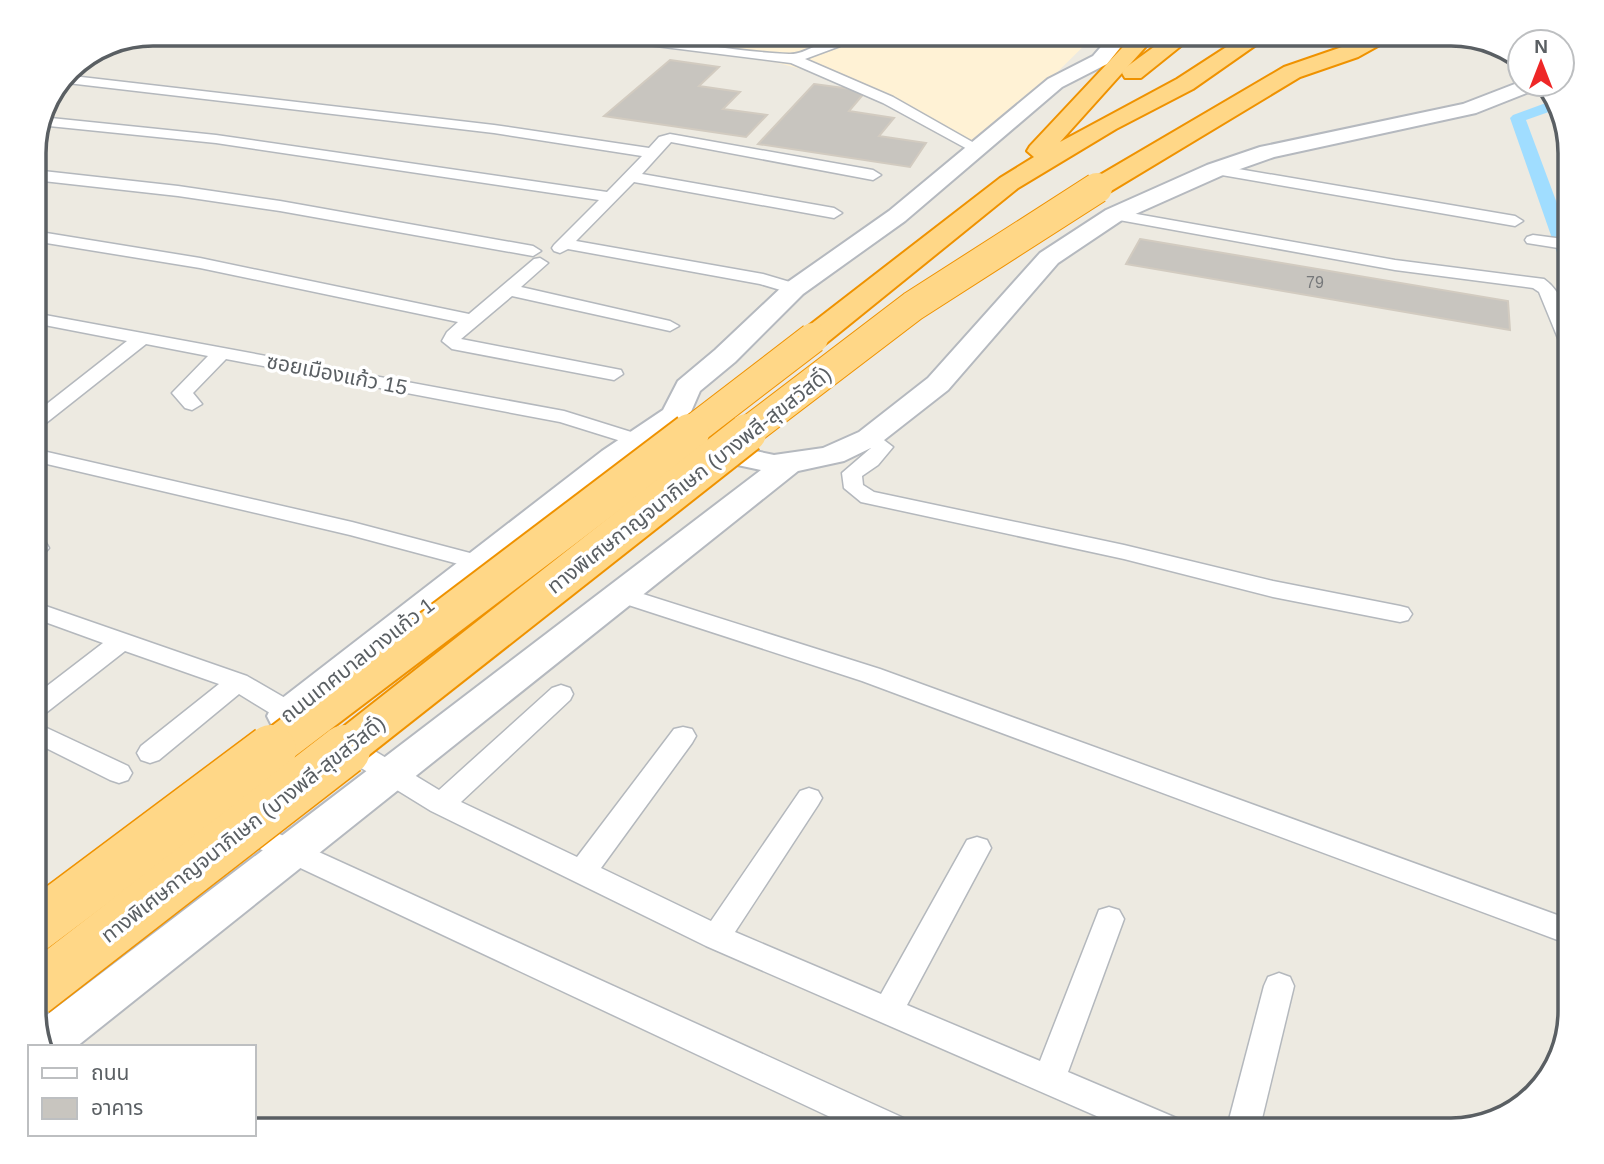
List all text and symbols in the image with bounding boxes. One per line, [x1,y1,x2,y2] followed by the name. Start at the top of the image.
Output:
[1506,28,1576,98] north arrow
[1534,36,1548,57] text: N
[1306,274,1324,291] house number: 79
[265,349,409,399] street label: ซอยเมืองแก้ว 15
[542,361,837,600] street label: ทางพิเศษกาญจนาภิเษก (บางพลี-สุขสวัสดิ์)
[276,593,438,727] street label: ถนนเทศบาลบางแก้ว 1
[96,710,391,949] street label: ทางพิเศษกาญจนาภิเษก (บางพลี-สุขสวัสดิ์)
[28,1045,256,1136] legend
[91,1061,129,1084] text: ถนน
[91,1096,143,1119] text: อาคาร

